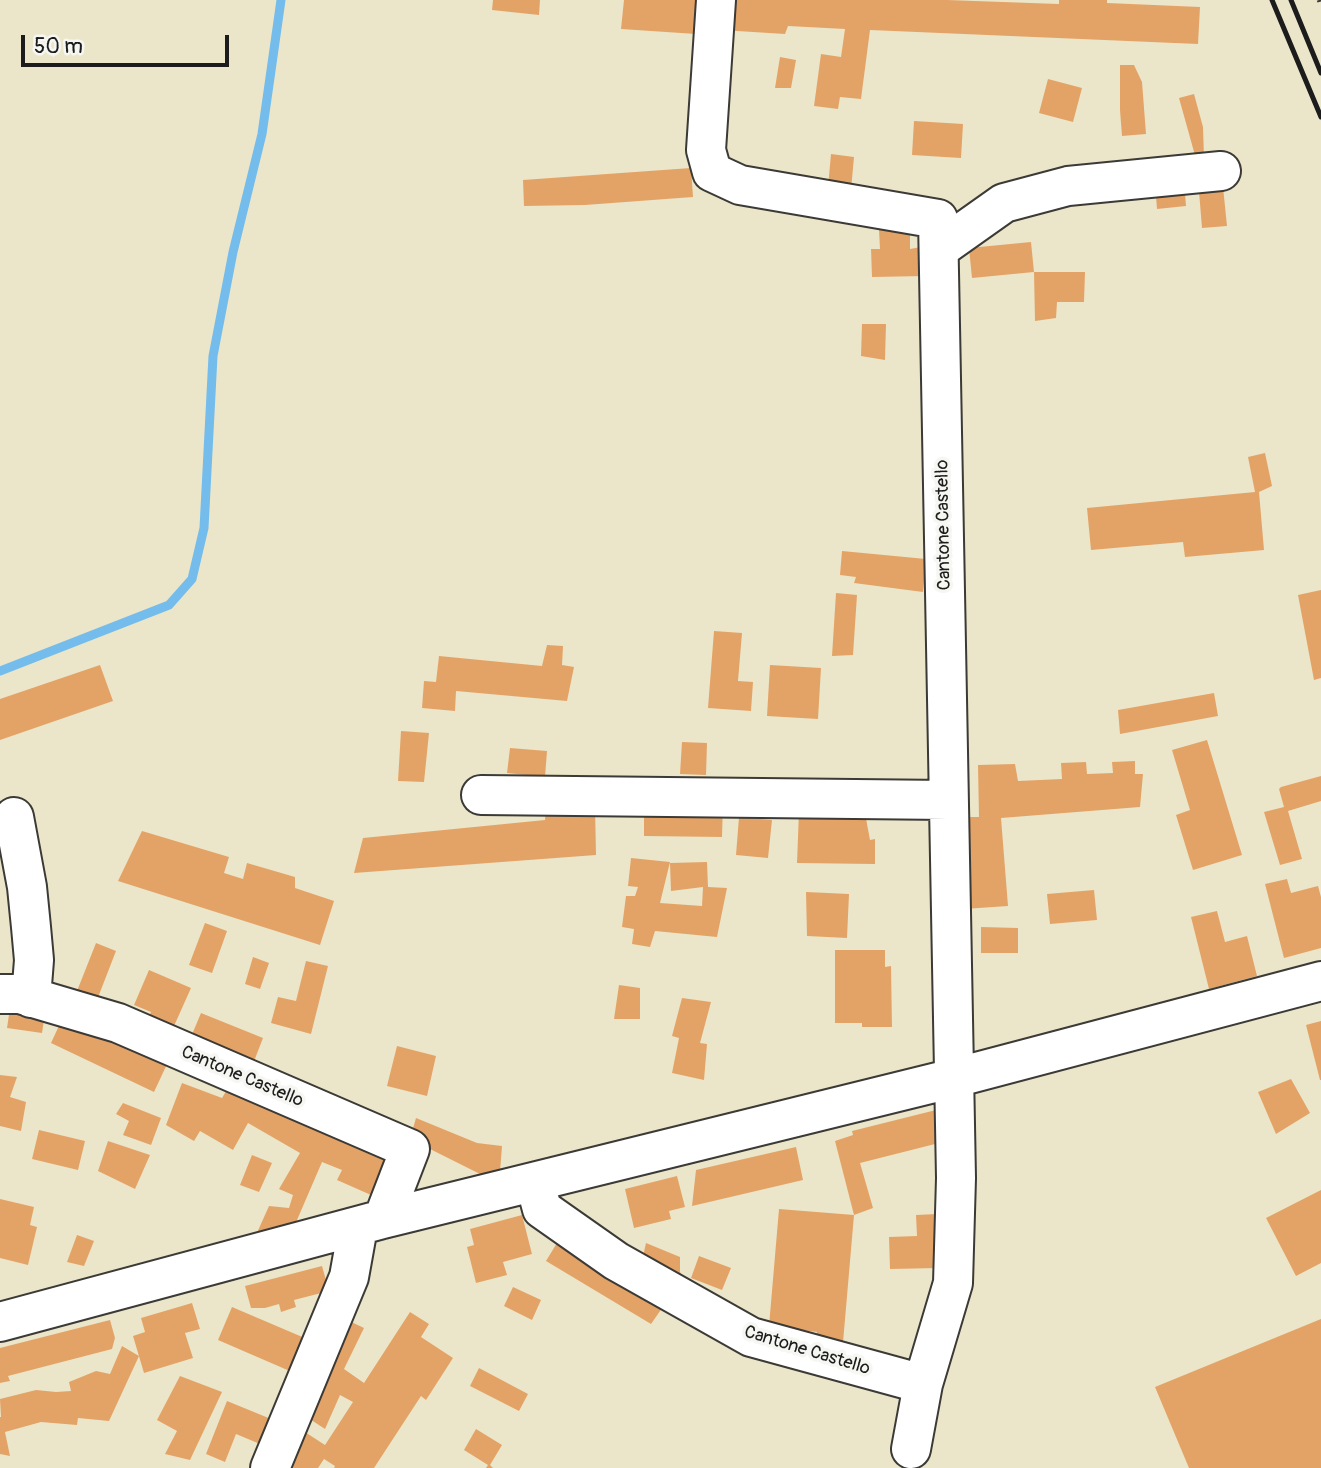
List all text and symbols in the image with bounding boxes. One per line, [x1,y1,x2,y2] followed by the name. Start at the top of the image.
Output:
[24,21,233,65] scale bar
[34,33,83,60] text: 50 m
[932,460,956,590] street label: Cantone Castello
[178,1042,306,1112] street label: Cantone Castello
[741,1322,873,1380] street label: Cantone Castello

